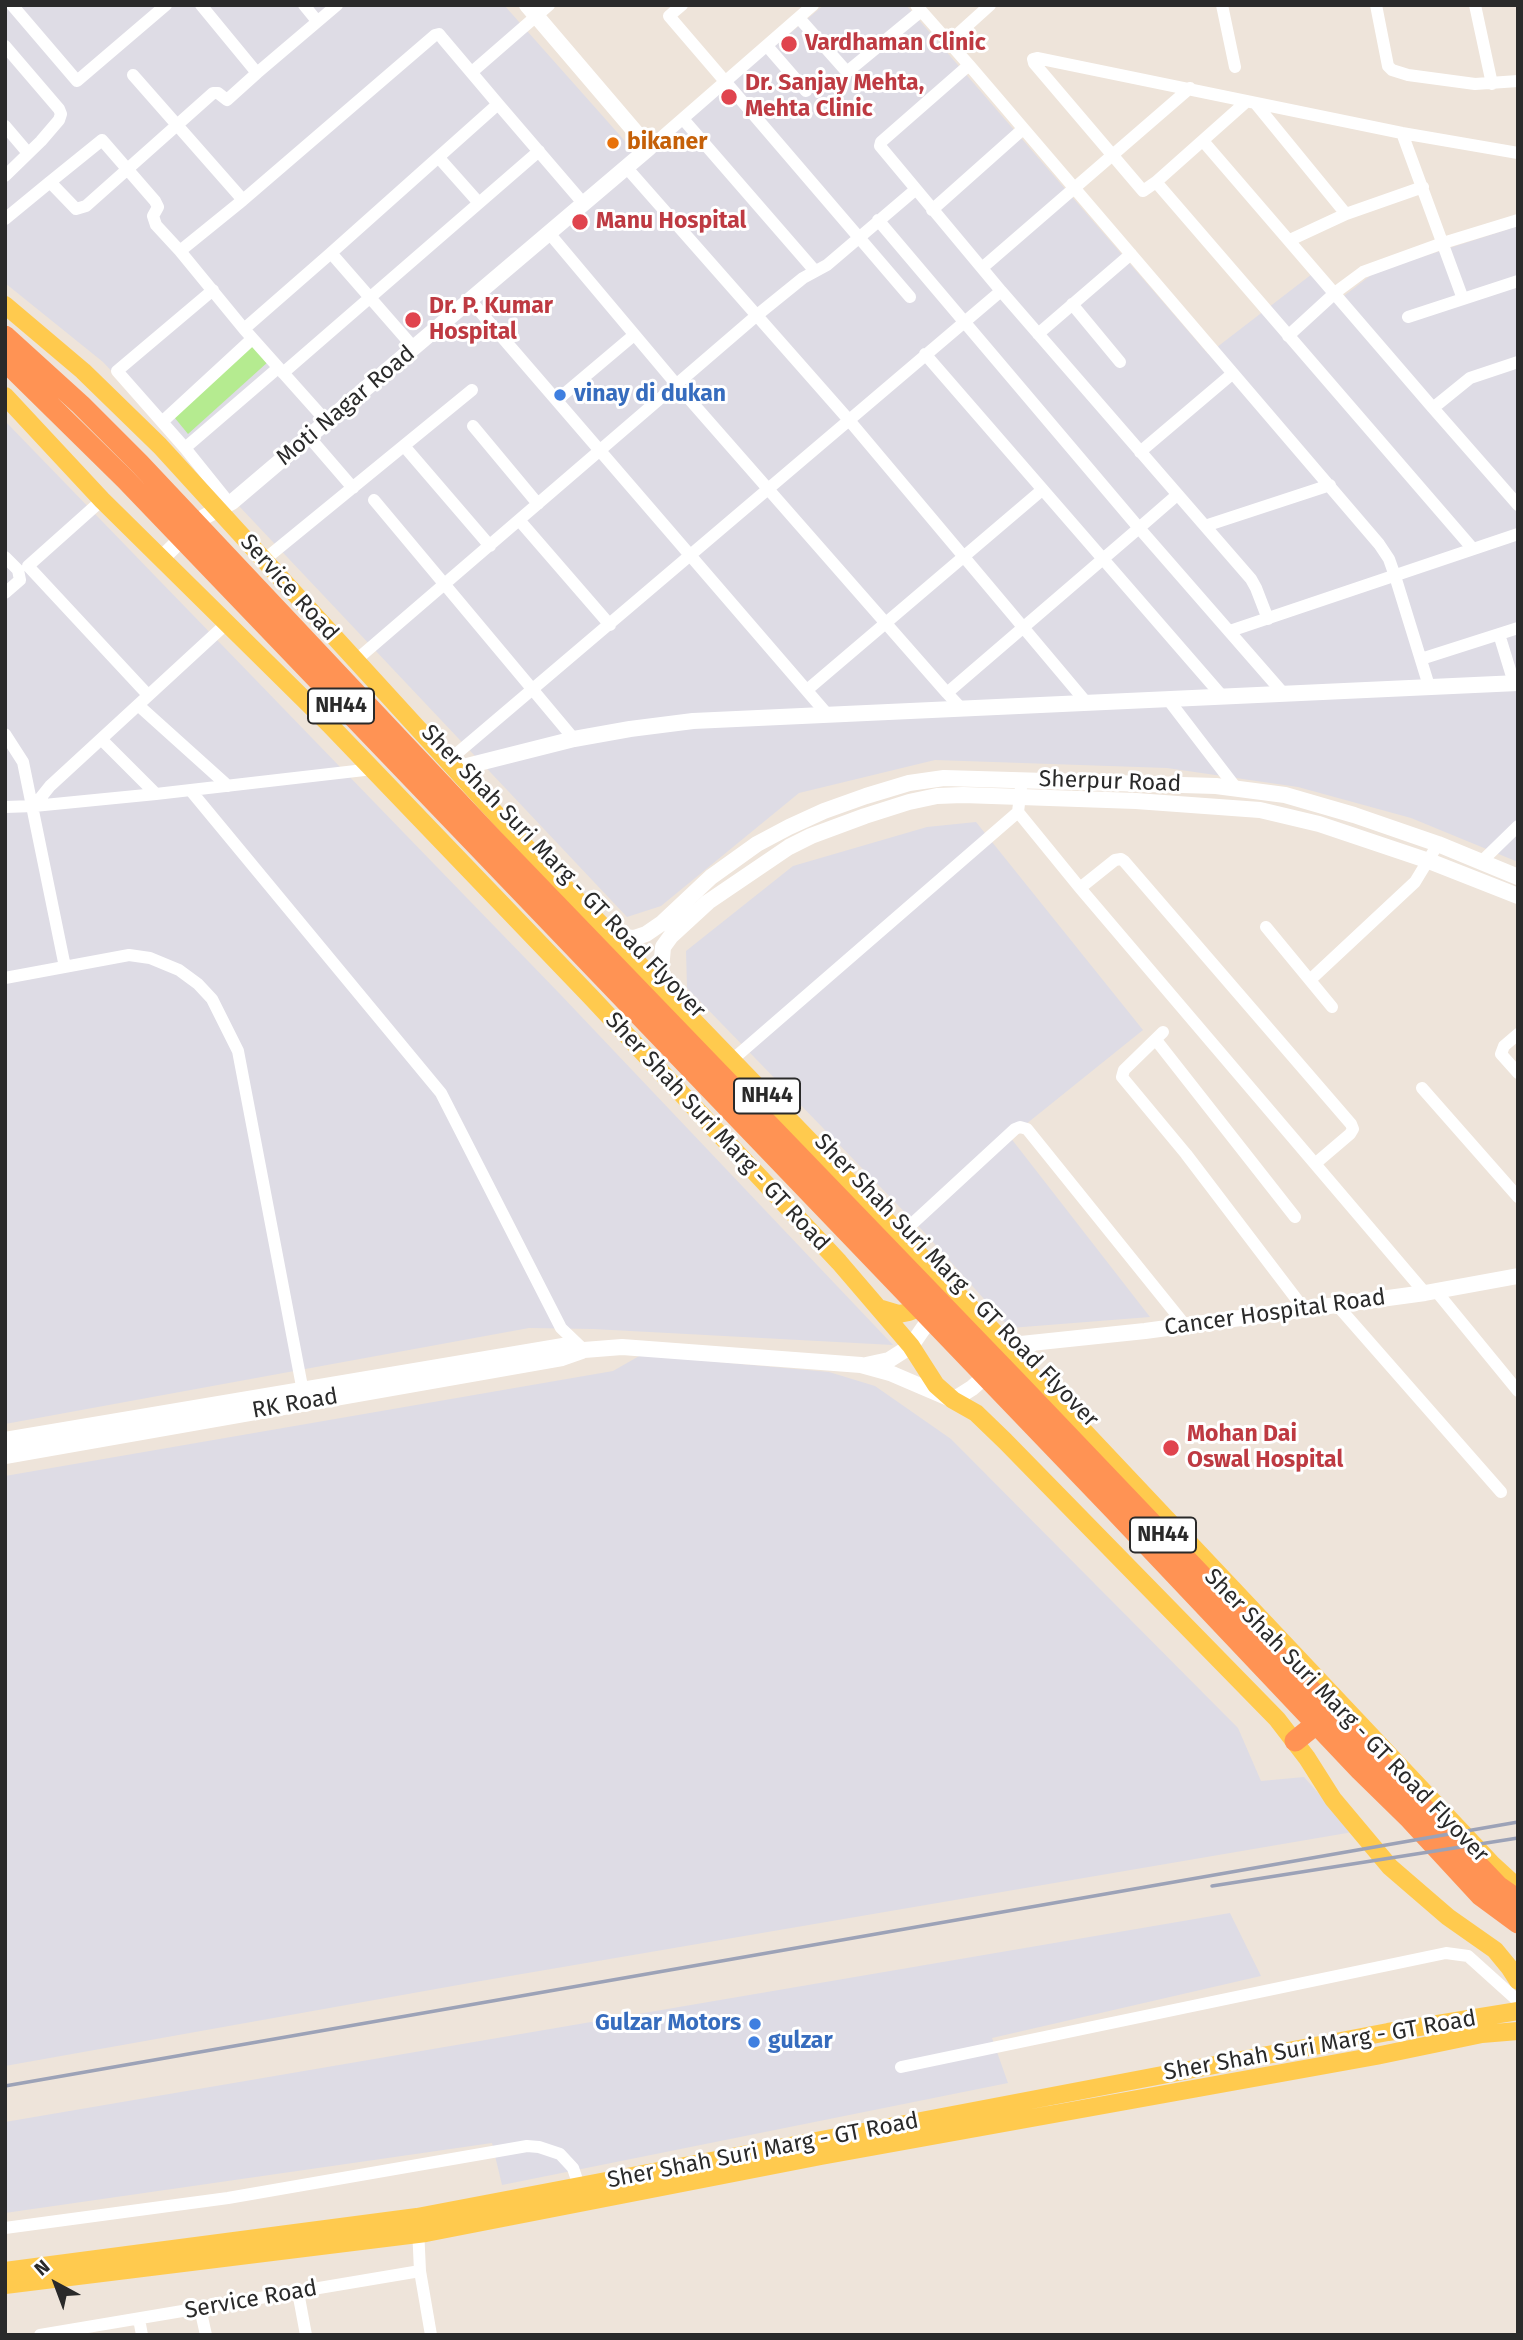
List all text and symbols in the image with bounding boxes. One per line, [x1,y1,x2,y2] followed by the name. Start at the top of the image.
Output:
[805,30,986,58] place label: Vardhaman Clinic
[779,34,799,54] marker: Vardhaman Clinic
[745,70,924,124] place label: Dr. Sanjay Mehta, Mehta Clinic
[719,87,739,107] marker: Dr. Sanjay Mehta, Mehta Clinic
[627,129,707,157] place label: bikaner
[605,135,621,151] marker: bikaner
[596,208,746,236] place label: Manu Hospital
[570,212,590,232] marker: Manu Hospital
[429,293,553,347] place label: Dr. P. Kumar Hospital
[403,310,423,330] marker: Dr. P. Kumar Hospital
[271,340,421,472] street label: Moti Nagar Road
[574,381,726,409] place label: vinay di dukan
[552,387,568,403] marker: vinay di dukan
[234,529,344,647] street label: Service Road
[308,688,374,724] road number: NH44
[415,720,711,1024] street label: Sher Shah Suri Marg - GT Road Flyover
[1038,766,1182,798] street label: Sherpur Road
[599,1007,835,1257] street label: Sher Shah Suri Marg - GT Road
[734,1078,800,1114] road number: NH44
[808,1129,1104,1433] street label: Sher Shah Suri Marg - GT Road Flyover
[1163,1284,1387,1342] street label: Cancer Hospital Road
[250,1383,340,1425] street label: RK Road
[1187,1421,1343,1475] place label: Mohan Dai Oswal Hospital
[1161,1438,1181,1458] marker: Mohan Dai Oswal Hospital
[1130,1518,1196,1552] road number: NH44
[1198,1564,1494,1868] street label: Sher Shah Suri Marg - GT Road Flyover
[1162,2005,1478,2087] street label: Sher Shah Suri Marg - GT Road
[595,2010,741,2038] place label: Gulzar Motors
[747,2016,763,2032] marker: Gulzar Motors
[768,2028,833,2056] place label: gulzar
[746,2034,762,2050] marker: gulzar
[605,2107,921,2195] street label: Sher Shah Suri Marg - GT Road
[21,2249,91,2319] north arrow
[30,2255,54,2281] text: N
[183,2275,319,2325] street label: Service Road

